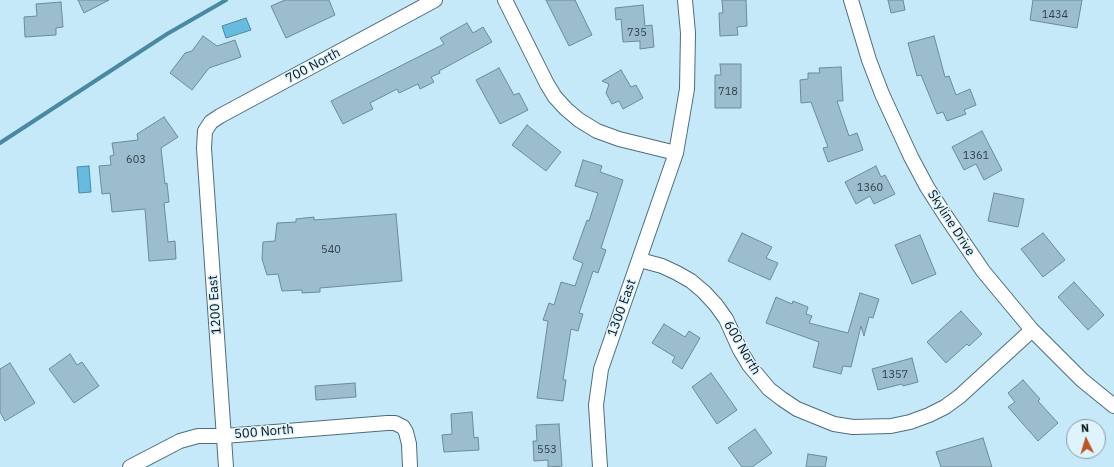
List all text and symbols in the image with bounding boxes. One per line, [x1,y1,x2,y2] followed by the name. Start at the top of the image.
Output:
[1042,8,1068,22] house number: 1434
[627,26,647,40] house number: 735
[283,45,343,87] street label: 700 North
[718,85,738,99] house number: 718
[963,149,989,163] house number: 1361
[126,153,146,167] house number: 603
[857,181,883,195] house number: 1360
[924,187,978,259] street label: Skyline Drive
[321,243,341,257] house number: 540
[205,275,225,335] street label: 1200 East
[604,277,640,339] street label: 1300 East
[720,318,764,378] street label: 600 North
[882,368,908,382] house number: 1357
[1066,419,1106,459] north arrow
[1080,421,1090,435] text: N
[234,422,294,442] street label: 500 North
[537,443,557,457] house number: 553

